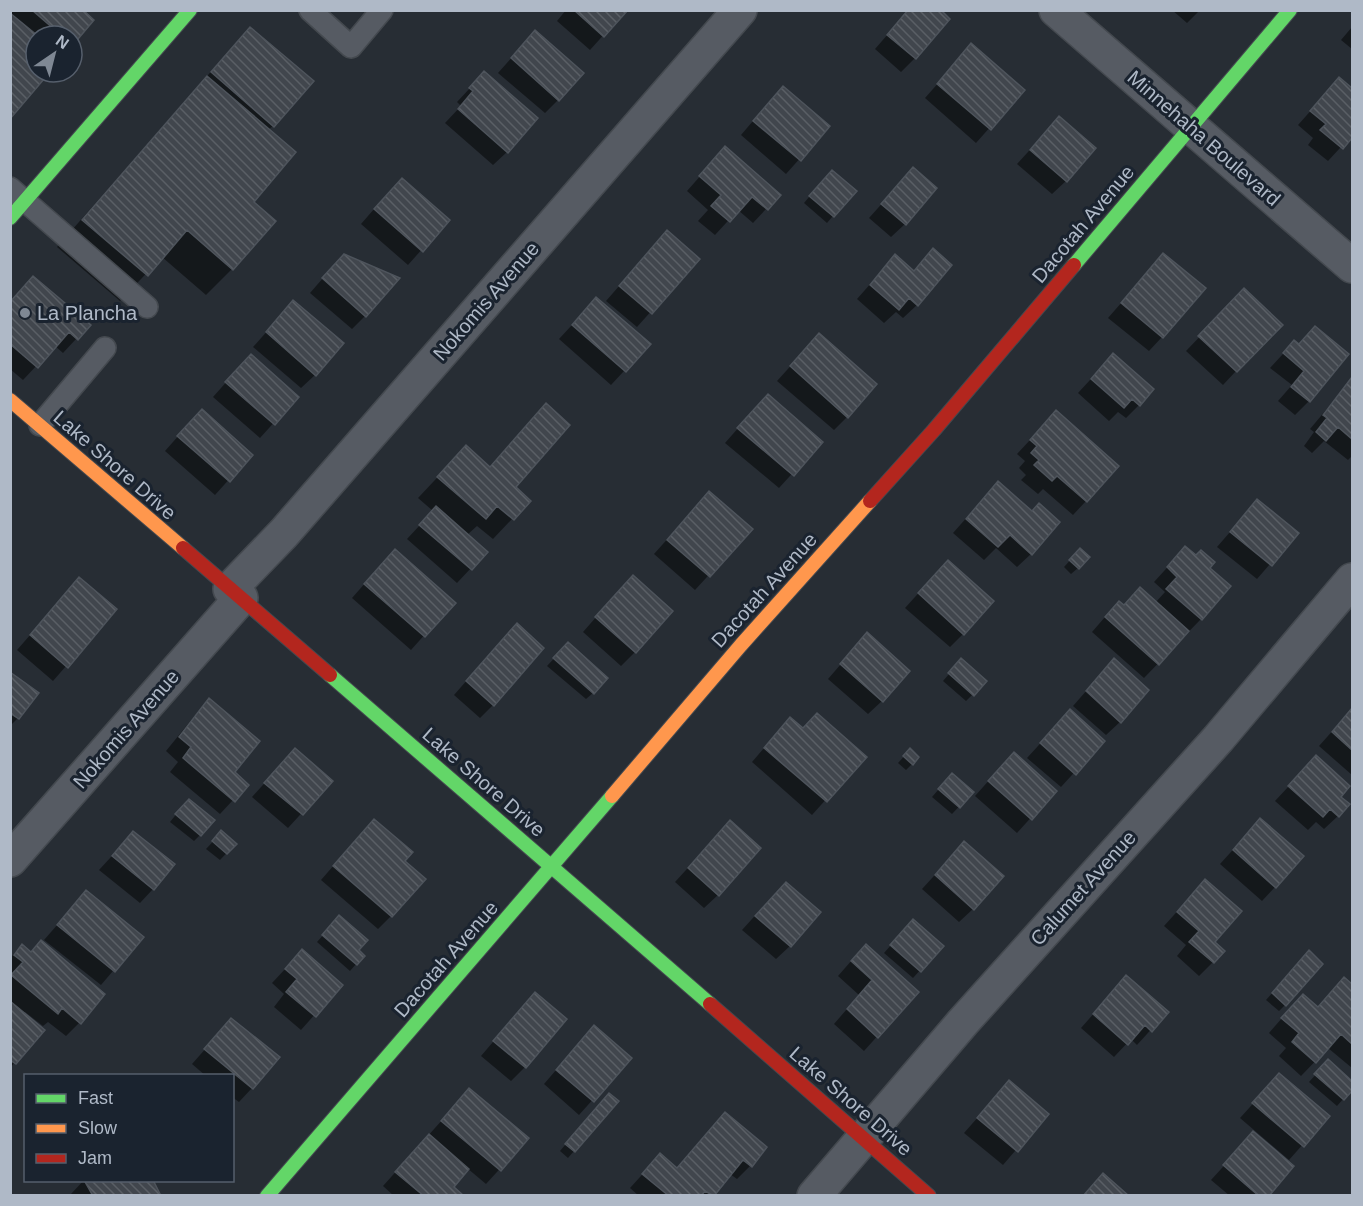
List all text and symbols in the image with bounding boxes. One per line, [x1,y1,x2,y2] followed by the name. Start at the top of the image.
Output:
[24,24,84,84] north arrow
[53,32,72,52] text: N
[1123,66,1285,210] street label: Minnehaha Boulevard
[1028,161,1138,287] street label: Dacotah Avenue
[429,237,543,365] street label: Nokomis Avenue
[37,302,138,324] place label: La Plancha
[18,306,32,320] marker: La Plancha
[49,406,181,524] street label: Lake Shore Drive
[707,528,821,652] street label: Dacotah Avenue
[69,665,183,793] street label: Nokomis Avenue
[418,723,550,841] street label: Lake Shore Drive
[1026,826,1140,950] street label: Calumet Avenue
[390,897,502,1021] street label: Dacotah Avenue
[785,1042,917,1160] street label: Lake Shore Drive
[24,1074,234,1182] legend
[78,1088,113,1108] text: Fast
[78,1118,118,1138] text: Slow
[78,1148,112,1168] text: Jam

